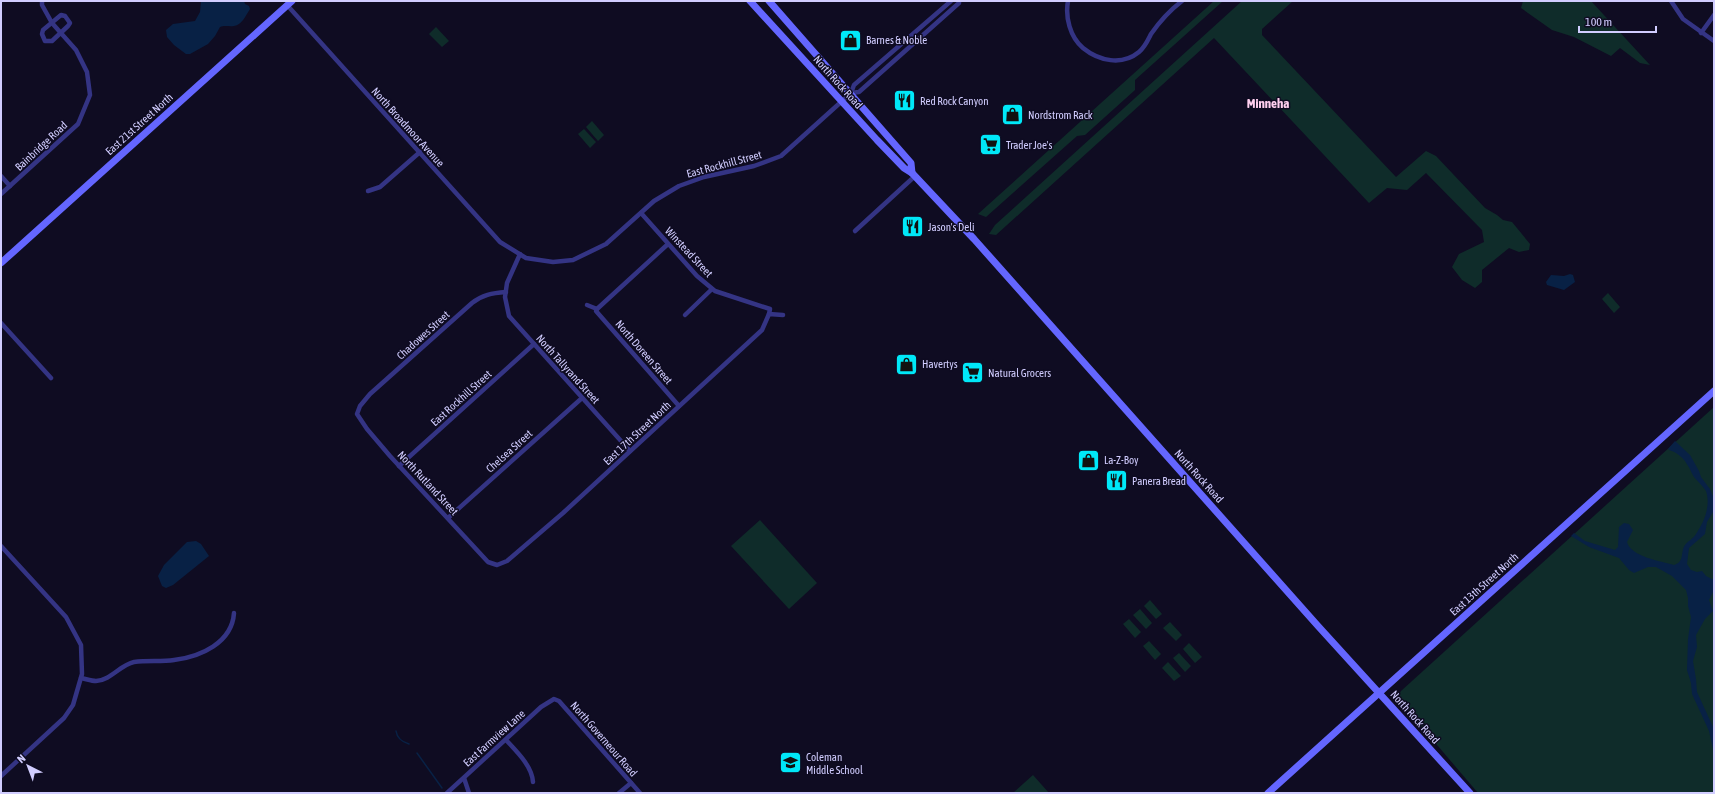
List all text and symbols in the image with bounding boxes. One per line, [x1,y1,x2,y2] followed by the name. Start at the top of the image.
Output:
[1579,8,1656,34] scale bar
[1585,15,1612,29] text: 100 m
[837,27,863,53] shop icon: Barnes & Noble
[866,34,927,46] place label: Barnes & Noble
[811,53,865,111] street label: North Rock Road
[369,85,447,169] street label: North Broadmoor Avenue
[891,88,917,114] restaurant icon: Red Rock Canyon
[103,91,175,157] street label: East 21st Street North
[920,95,989,107] place label: Red Rock Canyon
[1247,96,1289,111] district label: Minneha
[1000,102,1026,128] shop icon: Nordstrom Rack
[1028,109,1093,121] place label: Nordstrom Rack
[13,119,69,173] street label: Bainbridge Road
[977,132,1003,158] supermarket icon: Trader Joe's
[1006,139,1052,151] place label: Trader Joe's
[685,148,763,180] street label: East Rockhill Street
[899,214,925,240] restaurant icon: Jason's Deli
[928,221,975,233] place label: Jason's Deli
[663,225,715,279] street label: Winstead Street
[394,308,452,362] street label: Chadowes Street
[613,318,675,386] street label: North Doreen Street
[534,332,602,406] street label: North Tallyrand Street
[893,351,919,377] shop icon: Havertys
[922,358,958,370] place label: Havertys
[960,360,986,386] supermarket icon: Natural Grocers
[988,367,1051,379] place label: Natural Grocers
[428,368,494,428] street label: East Rockhill Street
[601,399,673,467] street label: East 17th Street North
[483,427,535,475] street label: Chelsea Street
[1076,447,1102,473] shop icon: La-Z-Boy
[1172,447,1226,505] street label: North Rock Road
[395,449,461,517] street label: North Rutland Street
[1104,454,1139,466] place label: La-Z-Boy
[1103,468,1129,494] restaurant icon: Panera Bread
[1132,475,1186,487] place label: Panera Bread
[1447,550,1521,618] street label: East 13th Street North
[1388,688,1442,746] street label: North Rock Road
[568,699,640,779] street label: North Governeour Road
[461,707,527,769] street label: East Farmview Lane
[8,746,48,786] north arrow
[777,750,803,776] school or university icon: Coleman Middle School
[806,751,863,776] place label: Coleman Middle School
[15,752,28,765] text: N

